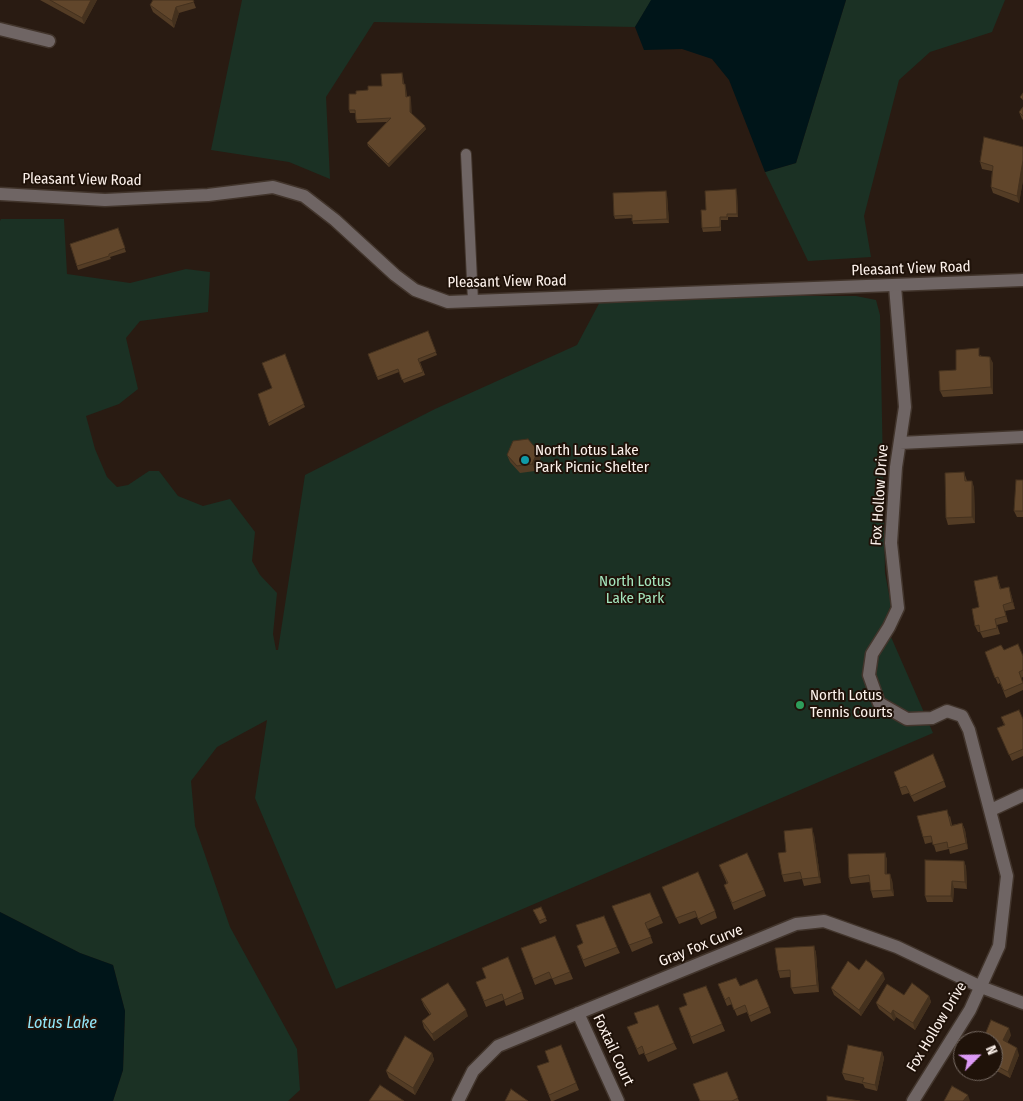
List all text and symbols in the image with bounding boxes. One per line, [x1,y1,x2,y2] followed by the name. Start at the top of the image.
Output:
[22,170,142,190] street label: Pleasant View Road
[851,258,971,280] street label: Pleasant View Road
[447,272,567,292] street label: Pleasant View Road
[535,442,649,477] place label: North Lotus Lake Park Picnic Shelter
[867,444,893,546] street label: Fox Hollow Drive
[519,454,531,466] marker: North Lotus Lake Park Picnic Shelter
[599,573,671,608] park label: North Lotus Lake Park
[810,687,893,722] place label: North Lotus Tennis Courts
[794,699,806,711] marker: North Lotus Tennis Courts
[656,921,746,971] street label: Gray Fox Curve
[903,979,971,1075] street label: Fox Hollow Drive
[589,1011,637,1089] street label: Foxtail Court
[27,1014,97,1034] water label: Lotus Lake
[953,1031,1003,1081] north arrow
[982,1043,1001,1058] text: N

